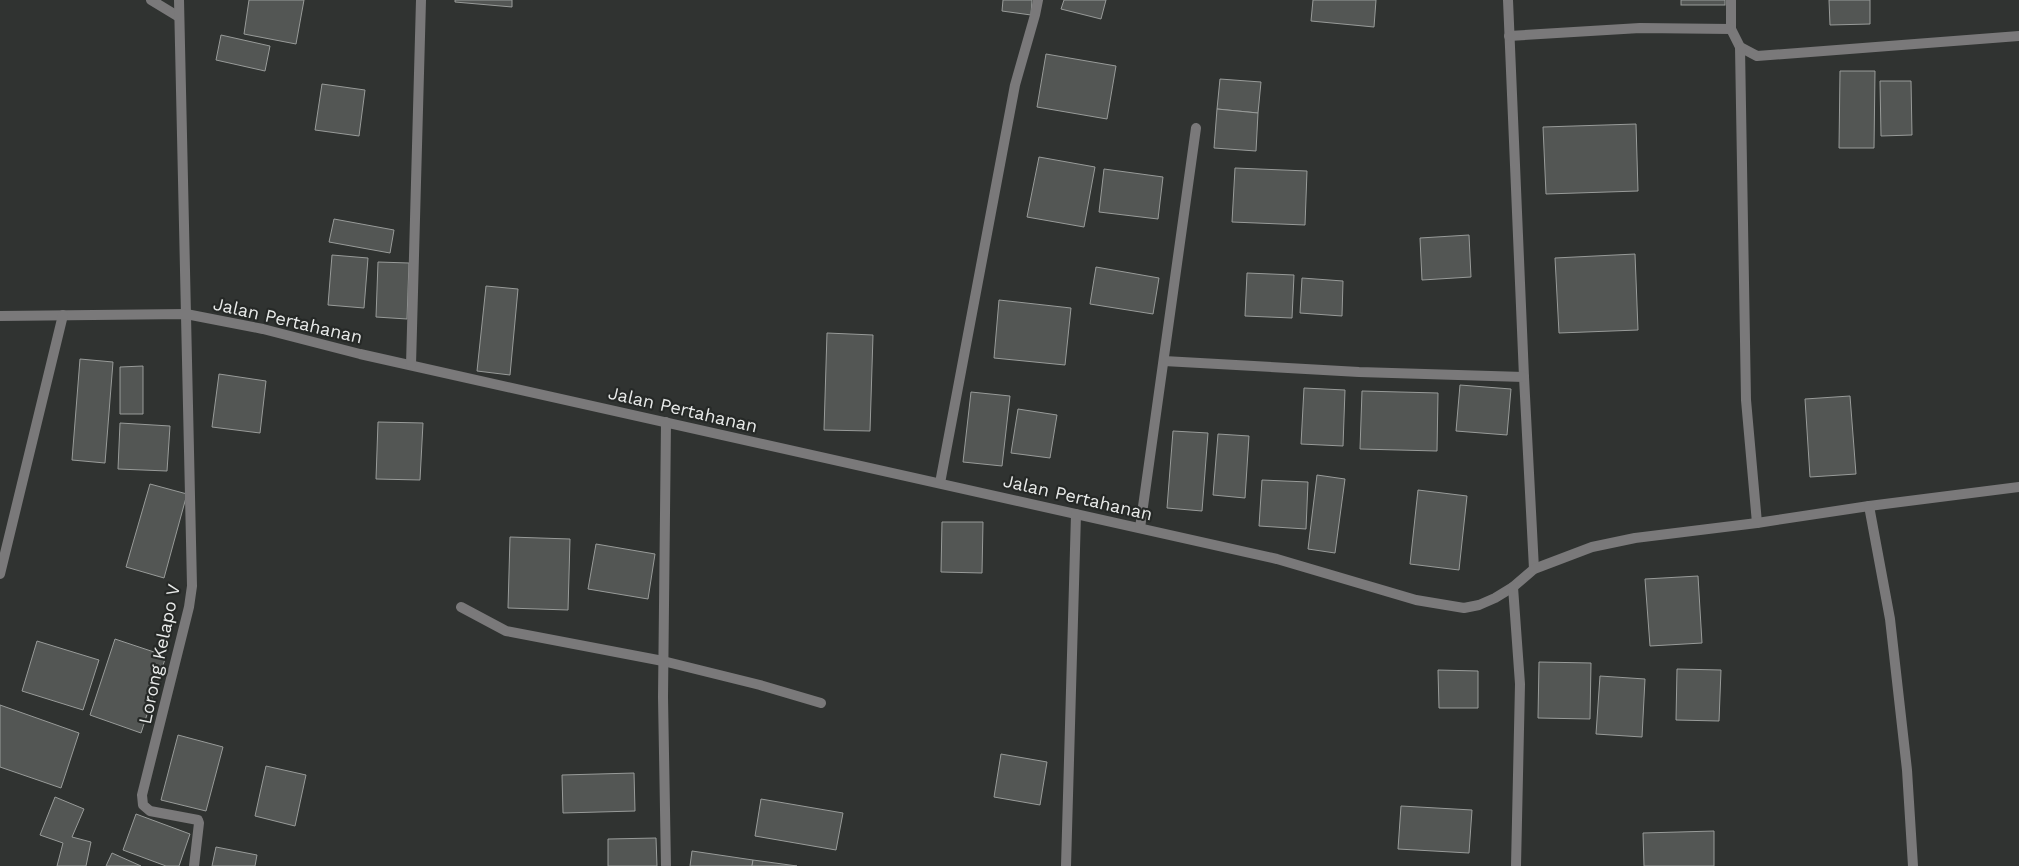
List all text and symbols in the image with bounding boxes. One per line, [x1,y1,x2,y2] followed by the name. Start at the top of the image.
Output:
[211,293,365,347] street label: Jalan Pertahanan
[606,382,760,436] street label: Jalan Pertahanan
[1001,470,1155,524] street label: Jalan Pertahanan
[134,582,184,726] street label: Lorong Kelapo V

